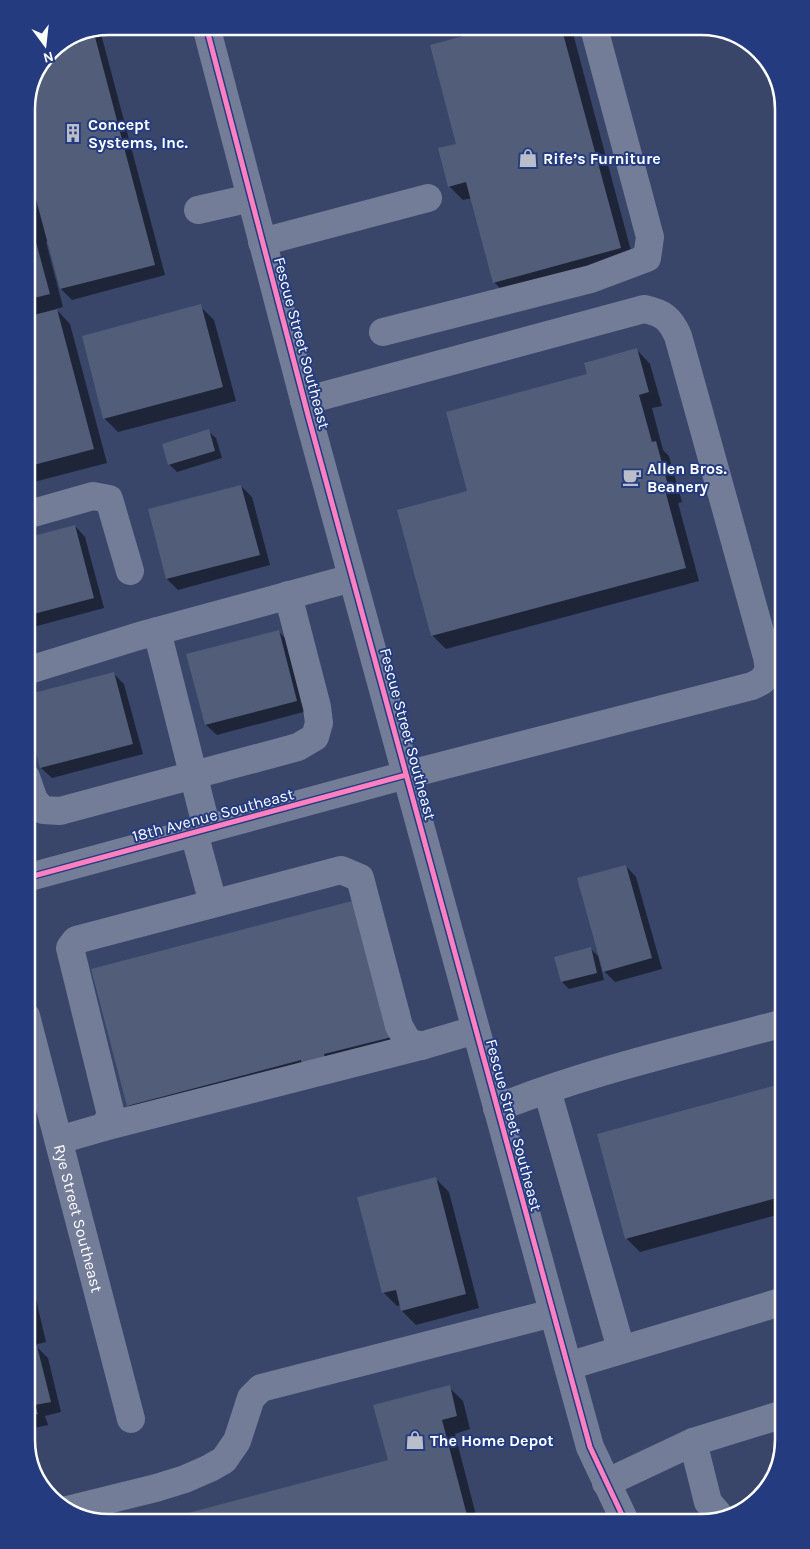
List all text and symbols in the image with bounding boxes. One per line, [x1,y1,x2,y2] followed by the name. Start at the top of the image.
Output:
[20,20,70,70] north arrow
[41,48,55,67] text: N
[88,115,189,152] place label: Concept Systems, Inc.
[62,122,84,144] building icon: Concept Systems, Inc.
[517,147,539,169] shop icon: Rife’s Furniture
[543,149,661,168] place label: Rife’s Furniture
[270,255,334,431] street label: Fescue Street Southeast
[647,459,727,496] place label: Allen Bros. Beanery
[621,466,643,488] cafe icon: Allen Bros. Beanery
[376,646,440,822] street label: Fescue Street Southeast
[130,784,296,846] street label: 18th Avenue Southeast
[482,1037,546,1213] street label: Fescue Street Southeast
[50,1142,107,1294] street label: Rye Street Southeast
[404,1429,426,1451] shop icon: The Home Depot
[430,1431,554,1450] place label: The Home Depot

